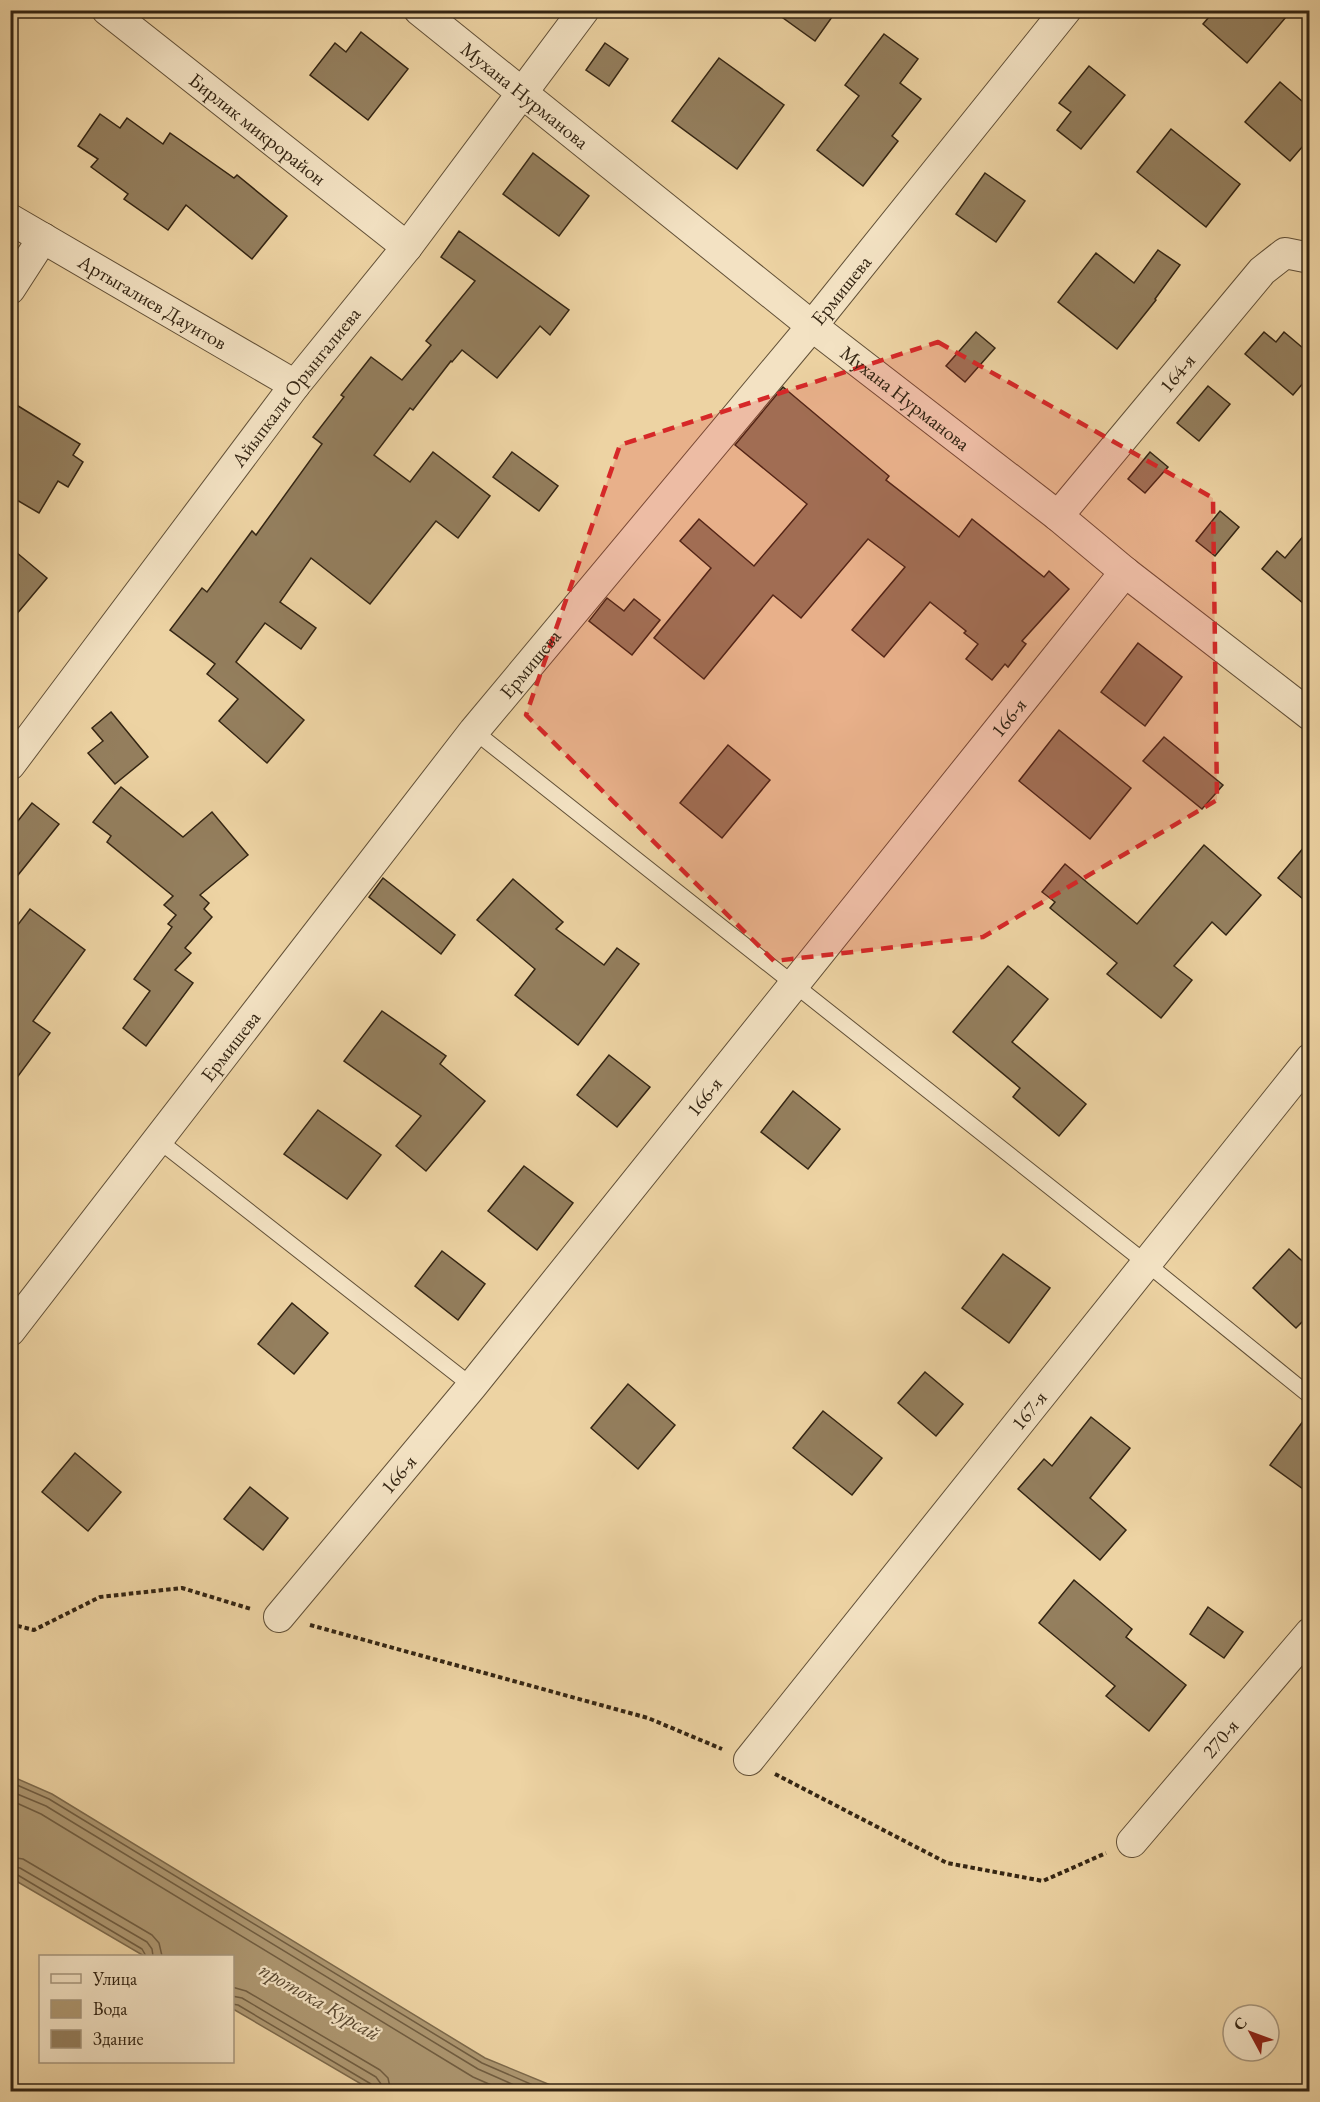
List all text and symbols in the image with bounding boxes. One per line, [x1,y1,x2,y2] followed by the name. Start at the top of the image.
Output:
[456,36,594,155] street label: Мухана Нурманова
[184,67,332,191] street label: Бирлик микрорайон
[73,248,232,356] street label: Артыгалиев Дауитов
[805,250,877,330] street label: Ермишева
[225,301,366,473] street label: Айыпкали Орынгалиева
[835,340,975,456] street label: Мухана Нурманова
[1153,348,1201,398] street label: 164-я
[494,624,567,704] street label: Ермишева
[985,692,1032,743] street label: 166-я
[195,1006,266,1087] street label: Ермишева
[680,1072,728,1122] street label: 166-я
[1005,1385,1053,1435] street label: 167-я
[374,1449,422,1499] street label: 166-я
[1196,1714,1244,1763] street label: 270-я
[39,1955,234,2063] legend
[255,1956,386,2047] water label: протока Курсай
[92,1967,138,1990] text: Улица
[93,1997,128,2020] text: Вода
[1221,2003,1281,2063] north arrow
[1228,2012,1252,2035] text: С
[93,2027,143,2050] text: Здание

